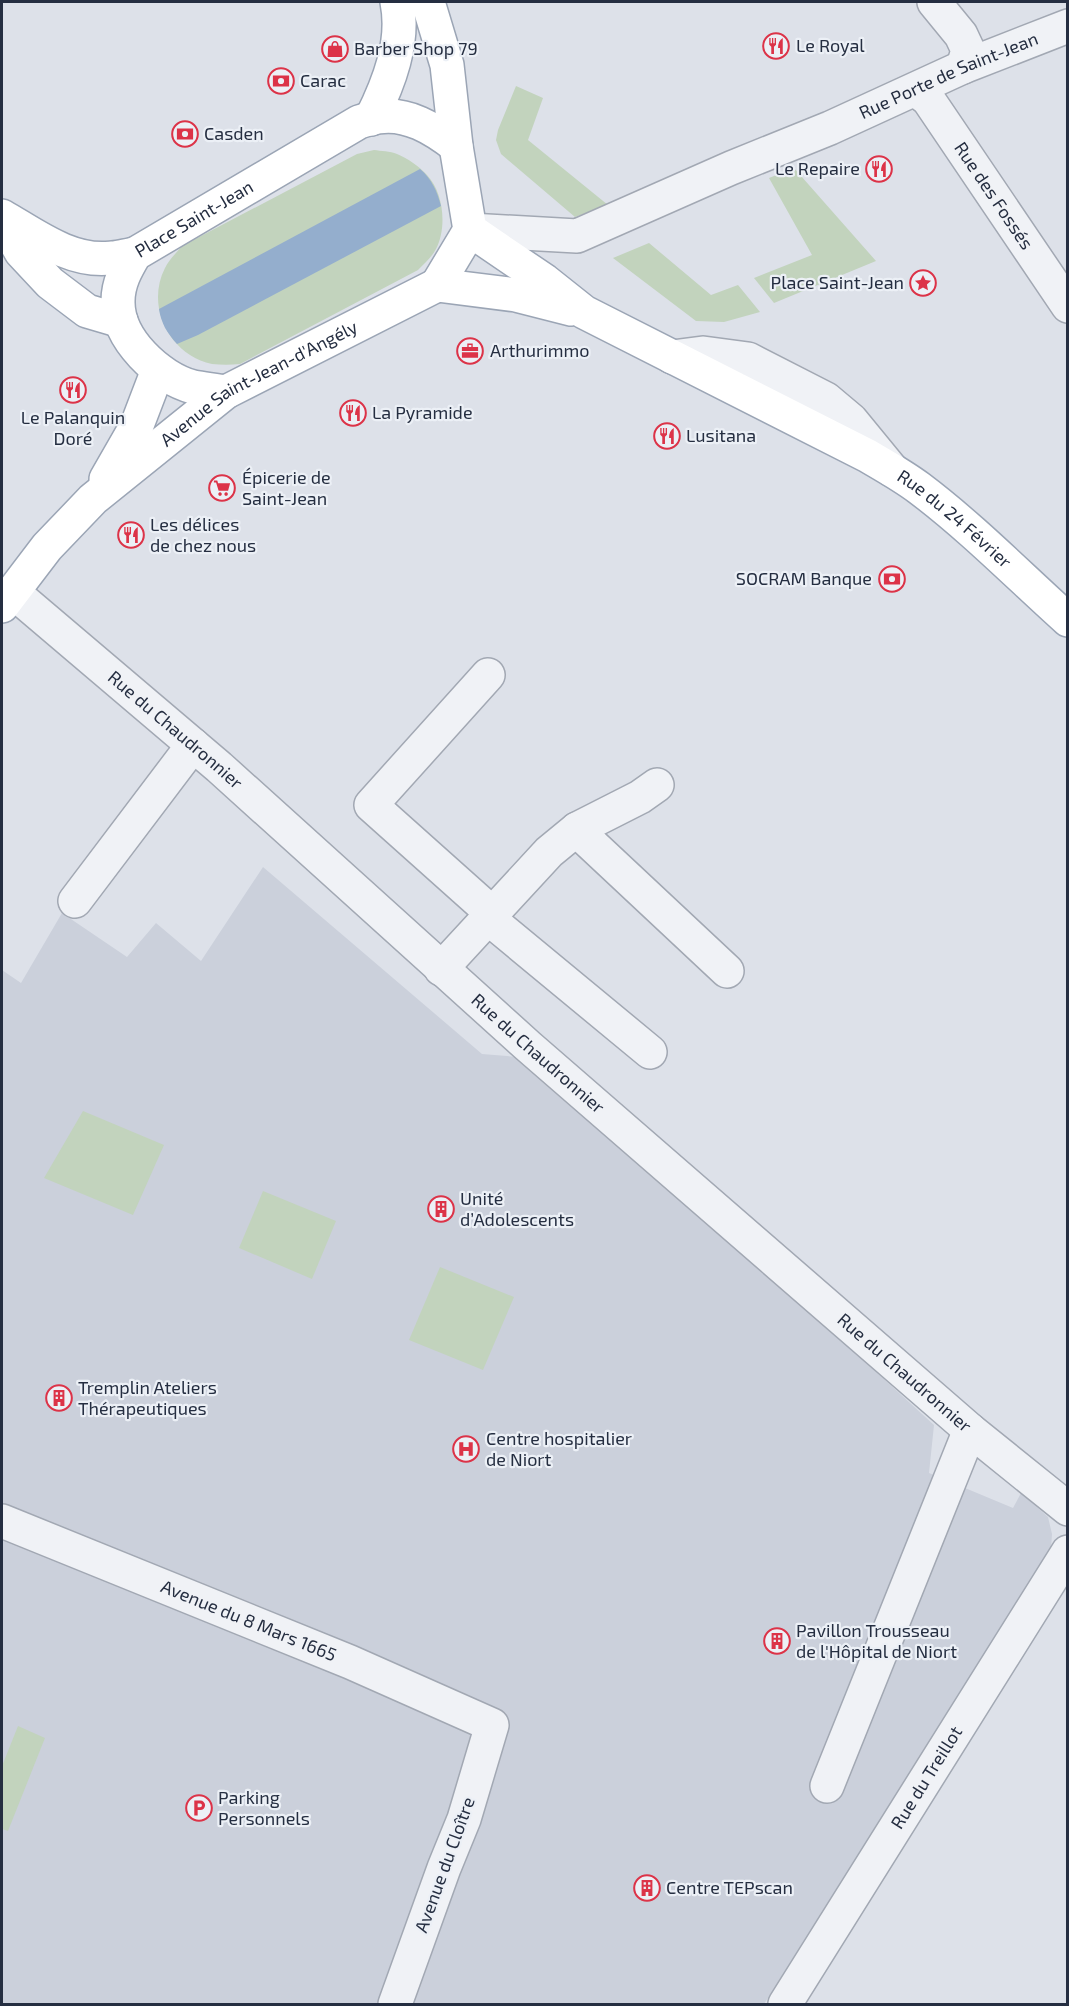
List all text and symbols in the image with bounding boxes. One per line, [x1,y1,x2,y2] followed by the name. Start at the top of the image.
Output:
[855,27,1041,123] street label: Rue Porte de Saint-Jean
[761,31,791,61] restaurant icon: Le Royal
[320,34,350,64] shop icon: Barber Shop 79
[796,34,865,56] place label: Le Royal
[354,37,478,59] place label: Barber Shop 79
[266,66,296,96] bank icon: Carac
[300,69,346,91] place label: Carac
[170,119,200,149] bank icon: Casden
[204,122,264,144] place label: Casden
[950,137,1039,253] street label: Rue des Fossés
[864,154,894,184] restaurant icon: Le Repaire
[775,157,860,179] place label: Le Repaire
[131,175,257,262] street label: Place Saint-Jean
[908,268,938,298] place icon: Place Saint-Jean
[771,271,904,293] place label: Place Saint-Jean
[155,315,361,450] street label: Avenue Saint-Jean-d'Angély
[455,336,485,366] office icon: Arthurimmo
[490,339,589,361] place label: Arthurimmo
[58,375,88,405] restaurant icon: Le Palanquin Doré
[338,398,368,428] restaurant icon: La Pyramide
[372,401,473,423] place label: La Pyramide
[21,406,125,449] place label: Le Palanquin Doré
[652,421,682,451] restaurant icon: Lusitana
[686,424,756,446] place label: Lusitana
[894,464,1017,572] street label: Rue du 24 Février
[242,466,331,509] place label: Épicerie de Saint-Jean
[207,473,237,503] supermarket icon: Épicerie de Saint-Jean
[150,513,256,556] place label: Les délices de chez nous
[116,520,146,550] restaurant icon: Les délices de chez nous
[877,564,907,594] bank icon: SOCRAM Banque
[736,567,872,589] place label: SOCRAM Banque
[104,666,248,793] street label: Rue du Chaudronnier
[467,988,610,1118] street label: Rue du Chaudronnier
[460,1187,574,1230] place label: Unité d’Adolescents
[426,1194,456,1224] building icon: Unité d’Adolescents
[833,1308,976,1436] street label: Rue du Chaudronnier
[78,1376,217,1419] place label: Tremplin Ateliers Thérapeutiques
[44,1383,74,1413] building icon: Tremplin Ateliers Thérapeutiques
[486,1427,632,1470] place label: Centre hospitalier de Niort
[451,1434,481,1464] hospital icon: Centre hospitalier de Niort
[158,1575,340,1665] street label: Avenue du 8 Mars 1665
[796,1619,957,1662] place label: Pavillon Trousseau de l'Hôpital de Niort
[762,1626,792,1656] building icon: Pavillon Trousseau de l'Hôpital de Niort
[885,1722,966,1833] street label: Rue du Treillot
[218,1786,310,1829] place label: Parking Personnels
[184,1793,214,1823] parking icon: Parking Personnels
[409,1794,479,1935] street label: Avenue du Cloître
[632,1873,662,1903] building icon: Centre TEPscan
[666,1876,793,1898] place label: Centre TEPscan

